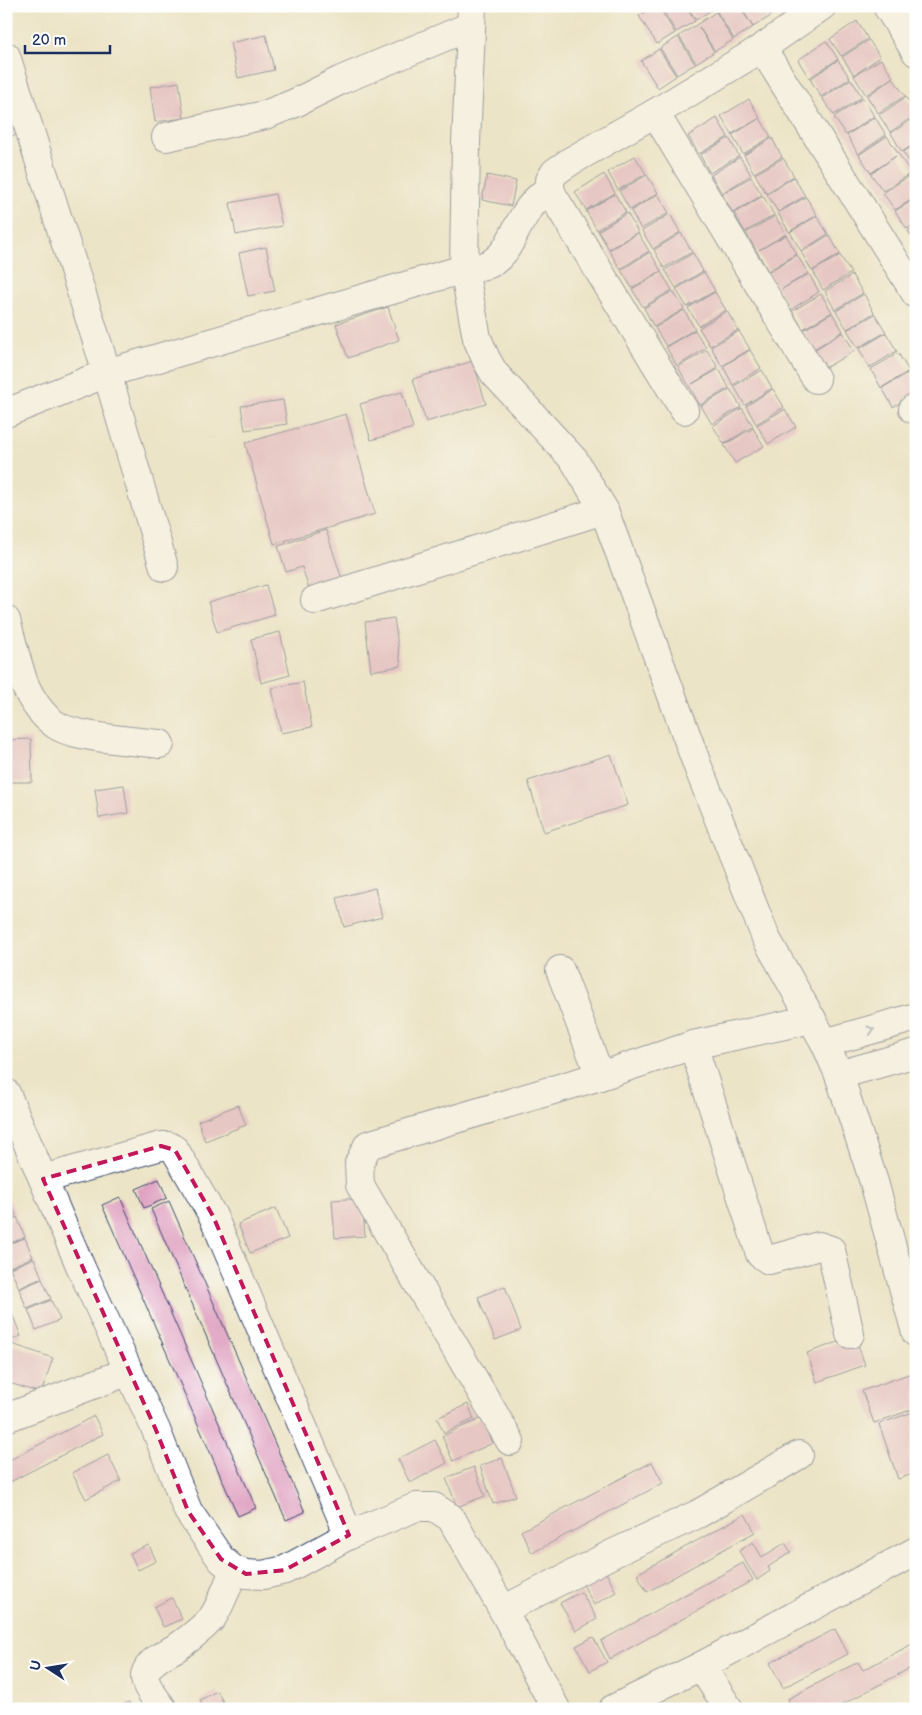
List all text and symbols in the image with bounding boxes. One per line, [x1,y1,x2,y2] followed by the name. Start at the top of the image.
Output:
[25,22,110,54] scale bar
[32,31,66,50] text: 20 m
[866,1025,875,1036] one-way arrow
[22,1642,72,1692] north arrow
[26,1659,45,1672] text: U

